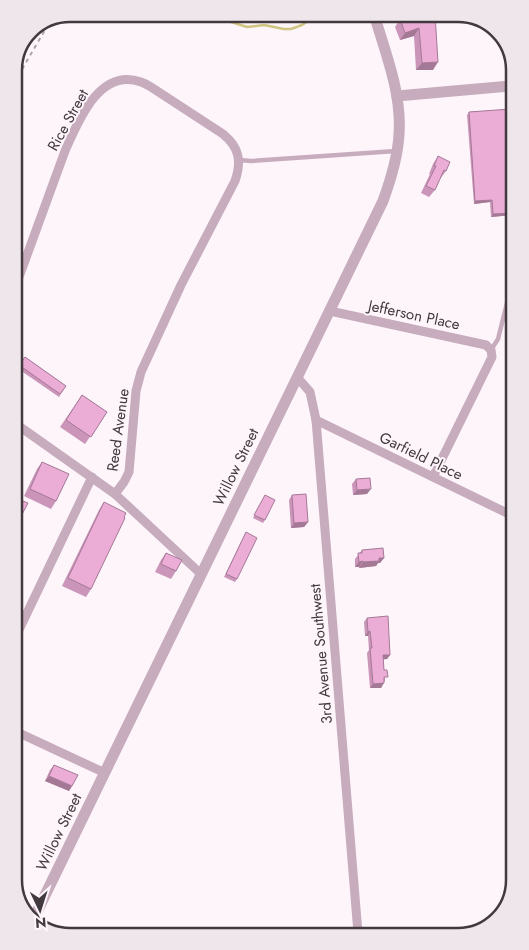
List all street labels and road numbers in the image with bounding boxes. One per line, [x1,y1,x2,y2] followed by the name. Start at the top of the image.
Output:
[42,85,94,155] street label: Rice Street
[364,294,462,336] street label: Jefferson Place
[101,387,135,473] street label: Reed Avenue
[208,424,264,510] street label: Willow Street
[376,426,467,486] street label: Garfield Place
[304,583,338,725] street label: 3rd Avenue Southwest
[31,789,87,875] street label: Willow Street

